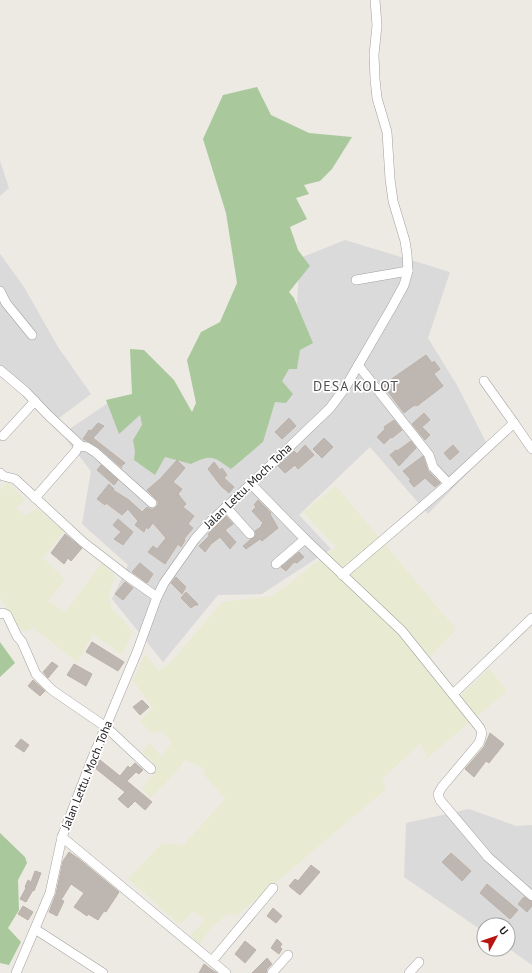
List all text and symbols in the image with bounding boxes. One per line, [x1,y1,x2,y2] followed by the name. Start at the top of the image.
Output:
[313,377,399,395] district label: DESA KOLOT
[200,440,295,532] street label: Jalan Lettu. Moch. Toha
[57,718,115,832] street label: Jalan Lettu. Moch. Toha
[476,917,516,957] north arrow
[496,923,511,938] text: U

